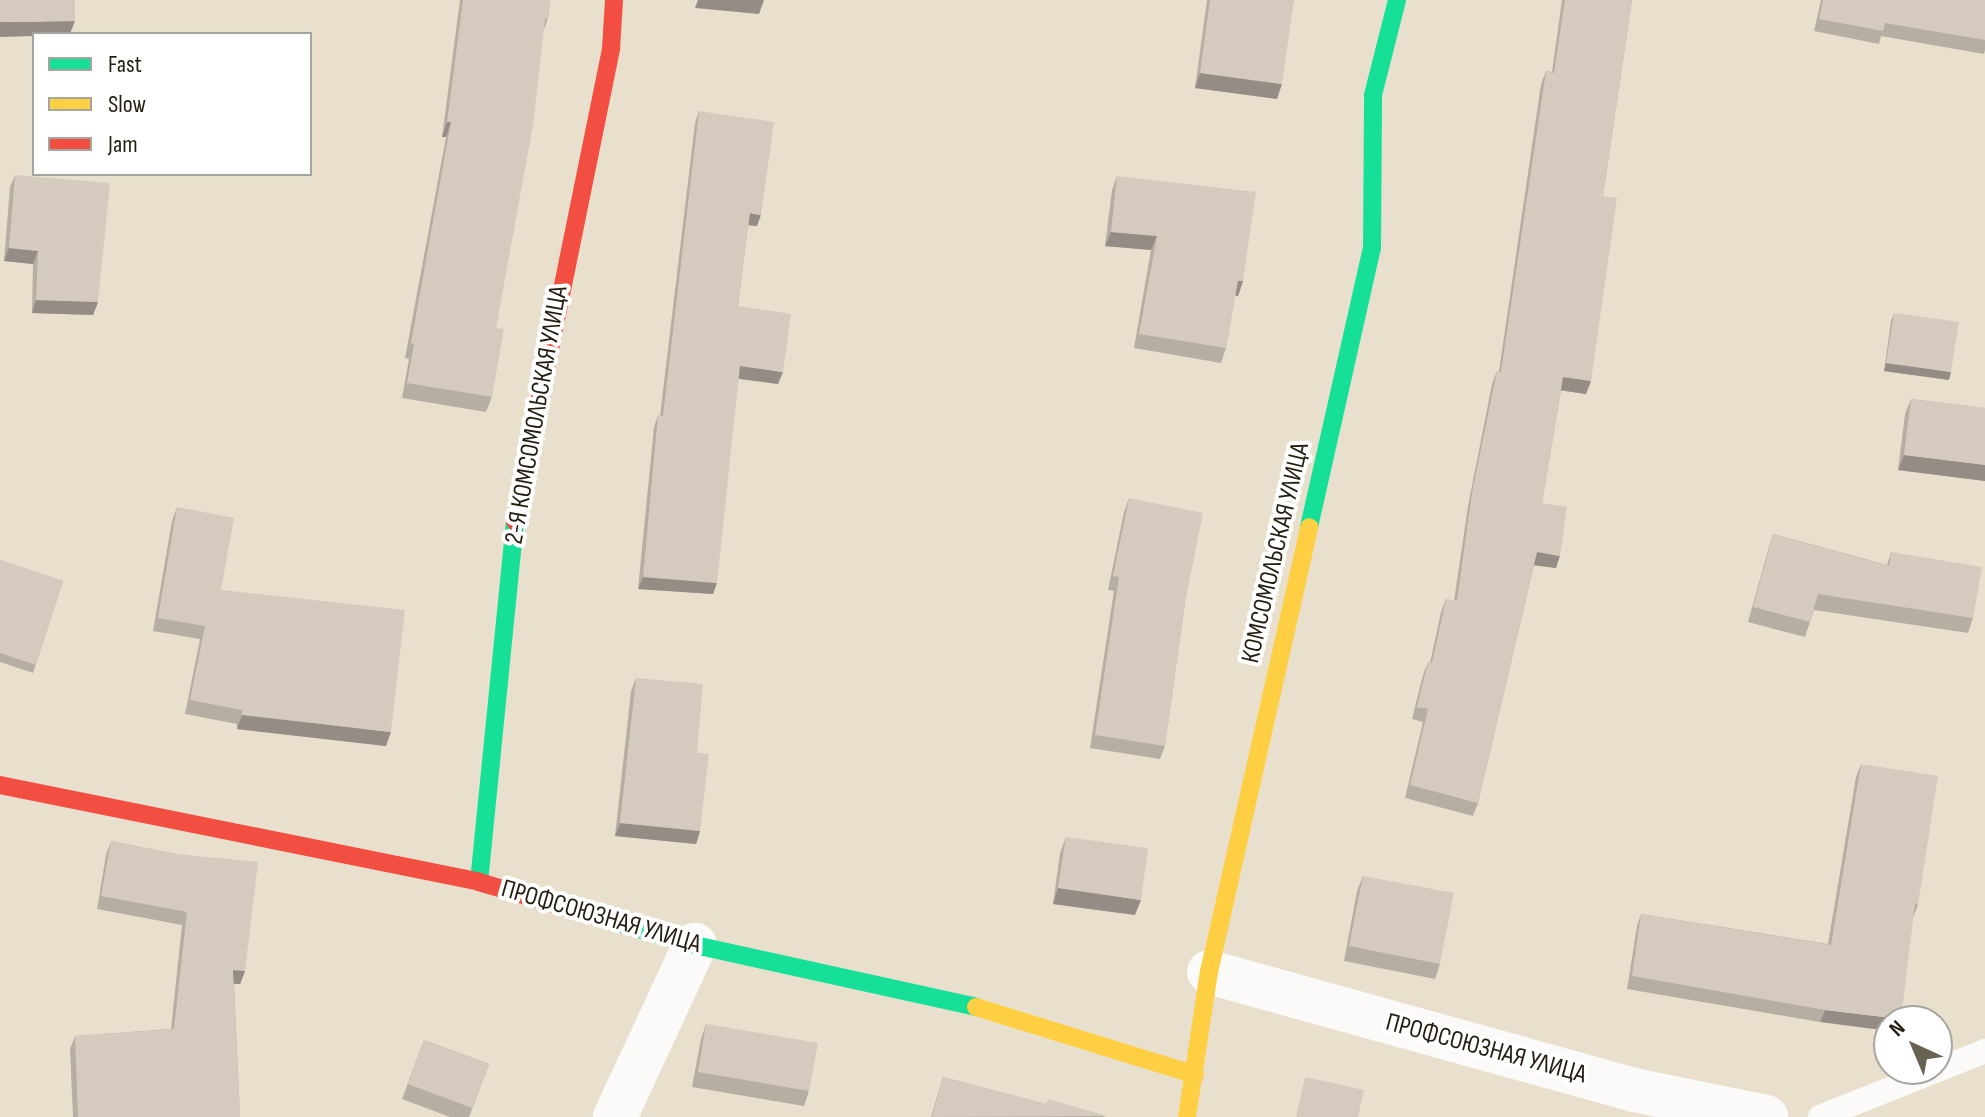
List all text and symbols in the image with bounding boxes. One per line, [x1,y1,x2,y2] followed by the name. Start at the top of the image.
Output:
[32,32,312,176] legend
[108,50,142,79] text: Fast
[108,90,146,119] text: Slow
[108,130,138,159] text: Jam
[499,283,575,547] street label: 2-Я КОМСОМОЛЬСКАЯ УЛИЦА
[1235,440,1317,666] street label: КОМСОМОЛЬСКАЯ УЛИЦА
[498,874,704,960] street label: ПРОФСОЮЗНАЯ УЛИЦА
[1873,1005,1953,1085] north arrow
[1382,1007,1590,1091] street label: ПРОФСОЮЗНАЯ УЛИЦА
[1884,1015,1911,1043] text: N

